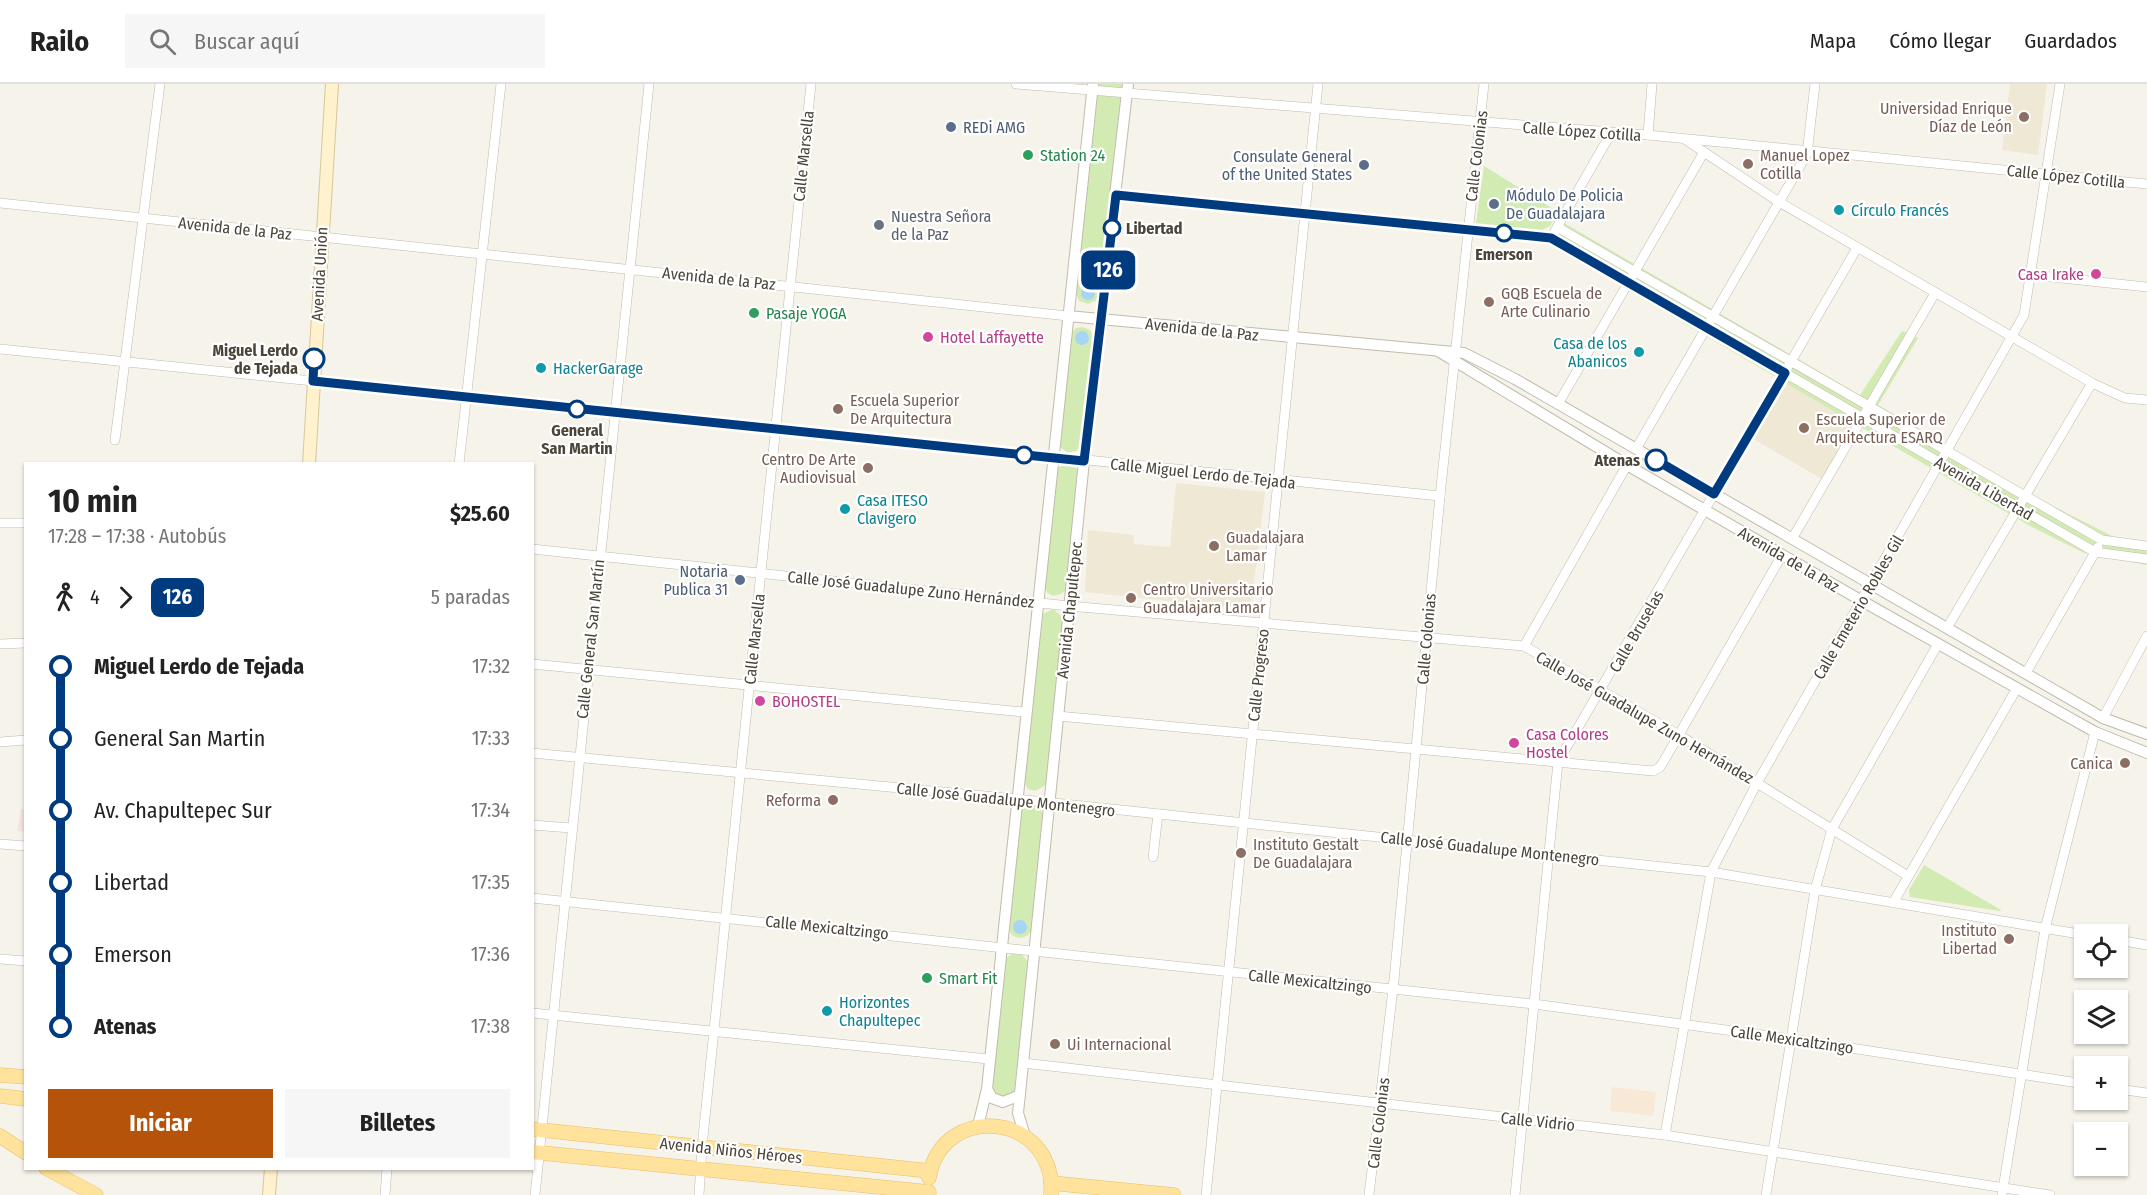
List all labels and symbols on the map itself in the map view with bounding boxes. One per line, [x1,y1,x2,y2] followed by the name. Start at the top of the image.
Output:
[1880,99,2012,136] place label: Universidad Enrique Díaz de León
[1461,109,1492,203] street label: Calle Colonias
[789,110,818,202] street label: Calle Marsella
[2017,110,2031,124] marker: Universidad Enrique Díaz de León
[963,118,1025,137] place label: REDi AMG
[1522,118,1642,145] street label: Calle López Cotilla
[944,120,958,134] marker: REDi AMG
[1040,146,1106,165] place label: Station 24
[1760,146,1850,183] place label: Manuel Lopez Cotilla
[1222,147,1352,184] place label: Consulate General of the United States
[1021,148,1035,162] marker: Station 24
[1741,157,1755,171] marker: Manuel Lopez Cotilla
[1357,158,1371,172] marker: Consulate General of the United States
[2006,161,2126,192] street label: Calle López Cotilla
[1506,186,1623,223] place label: Módulo De Policia De Guadalajara
[1487,197,1501,211] marker: Módulo De Policia De Guadalajara
[1851,201,1949,220] place label: Círculo Francés
[1832,203,1846,217] marker: Círculo Francés
[891,207,992,244] place label: Nuestra Señora de la Paz
[177,213,292,244] street label: Avenida de la Paz
[872,218,886,232] marker: Nuestra Señora de la Paz
[1103,219,1121,237] marker: Libertad
[1126,219,1182,238] place label: Libertad
[1495,224,1513,242] marker: Emerson
[308,226,331,322] street label: Avenida Unión
[1475,245,1533,264] place label: Emerson
[1074,250,1142,290] line badge: 126
[661,263,776,294] street label: Avenida de la Paz
[2018,265,2084,284] place label: Casa Irake
[2089,267,2103,281] marker: Casa Irake
[1501,284,1602,321] place label: GQB Escuela de Arte Culinario
[1482,295,1496,309] marker: GQB Escuela de Arte Culinario
[766,304,847,323] place label: Pasaje YOGA
[747,306,761,320] marker: Pasaje YOGA
[1144,314,1259,345] street label: Avenida de la Paz
[940,328,1044,347] place label: Hotel Laffayette
[921,330,935,344] marker: Hotel Laffayette
[1553,334,1627,371] place label: Casa de los Abanicos
[213,341,298,378] place label: Miguel Lerdo de Tejada
[1632,345,1646,359] marker: Casa de los Abanicos
[303,348,325,370] marker: Miguel Lerdo de Tejada
[553,359,643,378] place label: HackerGarage
[534,361,548,375] marker: HackerGarage
[850,391,960,428] place label: Escuela Superior De Arquitectura
[568,400,586,418] marker: General San Martin
[831,402,845,416] marker: Escuela Superior De Arquitectura
[1816,410,1946,447] place label: Escuela Superior de Arquitectura ESARQ
[541,421,613,458] place label: General San Martin
[1797,421,1811,435] marker: Escuela Superior de Arquitectura ESARQ
[1015,446,1033,464] unlabelled marker
[1645,449,1667,471] marker: Atenas
[761,450,856,487] place label: Centro De Arte Audiovisual
[1594,451,1640,470] place label: Atenas
[1931,453,2036,524] street label: Avenida Libertad
[1109,454,1297,493] street label: Calle Miguel Lerdo de Tejada
[861,461,875,475] marker: Centro De Arte Audiovisual
[857,491,928,528] place label: Casa ITESO Clavigero
[838,502,852,516] marker: Casa ITESO Clavigero
[1735,523,1843,596] street label: Avenida de la Paz
[1226,528,1304,565] place label: Guadalajara Lamar
[1809,532,1908,683] street label: Calle Emeterio Robles Gil
[1207,539,1221,553] marker: Guadalajara Lamar
[1053,541,1086,679] street label: Avenida Chapultepec
[573,558,608,720] street label: Calle General San Martín
[664,562,728,599] place label: Notaria Publica 31
[787,567,1035,612] street label: Calle José Guadalupe Zuno Hernández
[733,573,747,587] marker: Notaria Publica 31
[1143,580,1274,617] place label: Centro Universitario Guadalajara Lamar
[1605,587,1668,676] street label: Calle Bruselas
[1124,591,1138,605] marker: Centro Universitario Guadalajara Lamar
[1413,592,1440,685] street label: Calle Colonias
[740,593,769,685] street label: Calle Marsella
[1244,628,1273,722] street label: Calle Progreso
[1533,647,1757,788] street label: Calle José Guadalupe Zuno Hernández
[772,692,840,711] place label: BOHOSTEL
[753,694,767,708] marker: BOHOSTEL
[1526,725,1609,762] place label: Casa Colores Hostel
[1507,736,1521,750] marker: Casa Colores Hostel
[2070,754,2113,773] place label: Canica
[2118,756,2132,770] marker: Canica
[896,779,1116,820] street label: Calle José Guadalupe Montenegro
[766,791,821,810] place label: Reforma
[826,793,840,807] marker: Reforma
[1380,828,1600,869] street label: Calle José Guadalupe Montenegro
[1253,835,1359,872] place label: Instituto Gestalt De Guadalajara
[1234,846,1248,860] marker: Instituto Gestalt De Guadalajara
[764,912,890,943] street label: Calle Mexicaltzingo
[1941,921,1997,958] place label: Instituto Libertad
[2002,932,2016,946] marker: Instituto Libertad
[1247,966,1373,997] street label: Calle Mexicaltzingo
[939,969,998,988] place label: Smart Fit
[920,971,934,985] marker: Smart Fit
[839,993,921,1030] place label: Horizontes Chapultepec
[820,1004,834,1018] marker: Horizontes Chapultepec
[1729,1021,1855,1058] street label: Calle Mexicaltzingo
[1067,1035,1171,1054] place label: Ui Internacional
[1048,1037,1062,1051] marker: Ui Internacional
[1363,1076,1394,1170] street label: Calle Colonias
[1500,1108,1576,1135] street label: Calle Vidrio
[659,1134,803,1167] street label: Avenida Niños Héroes

